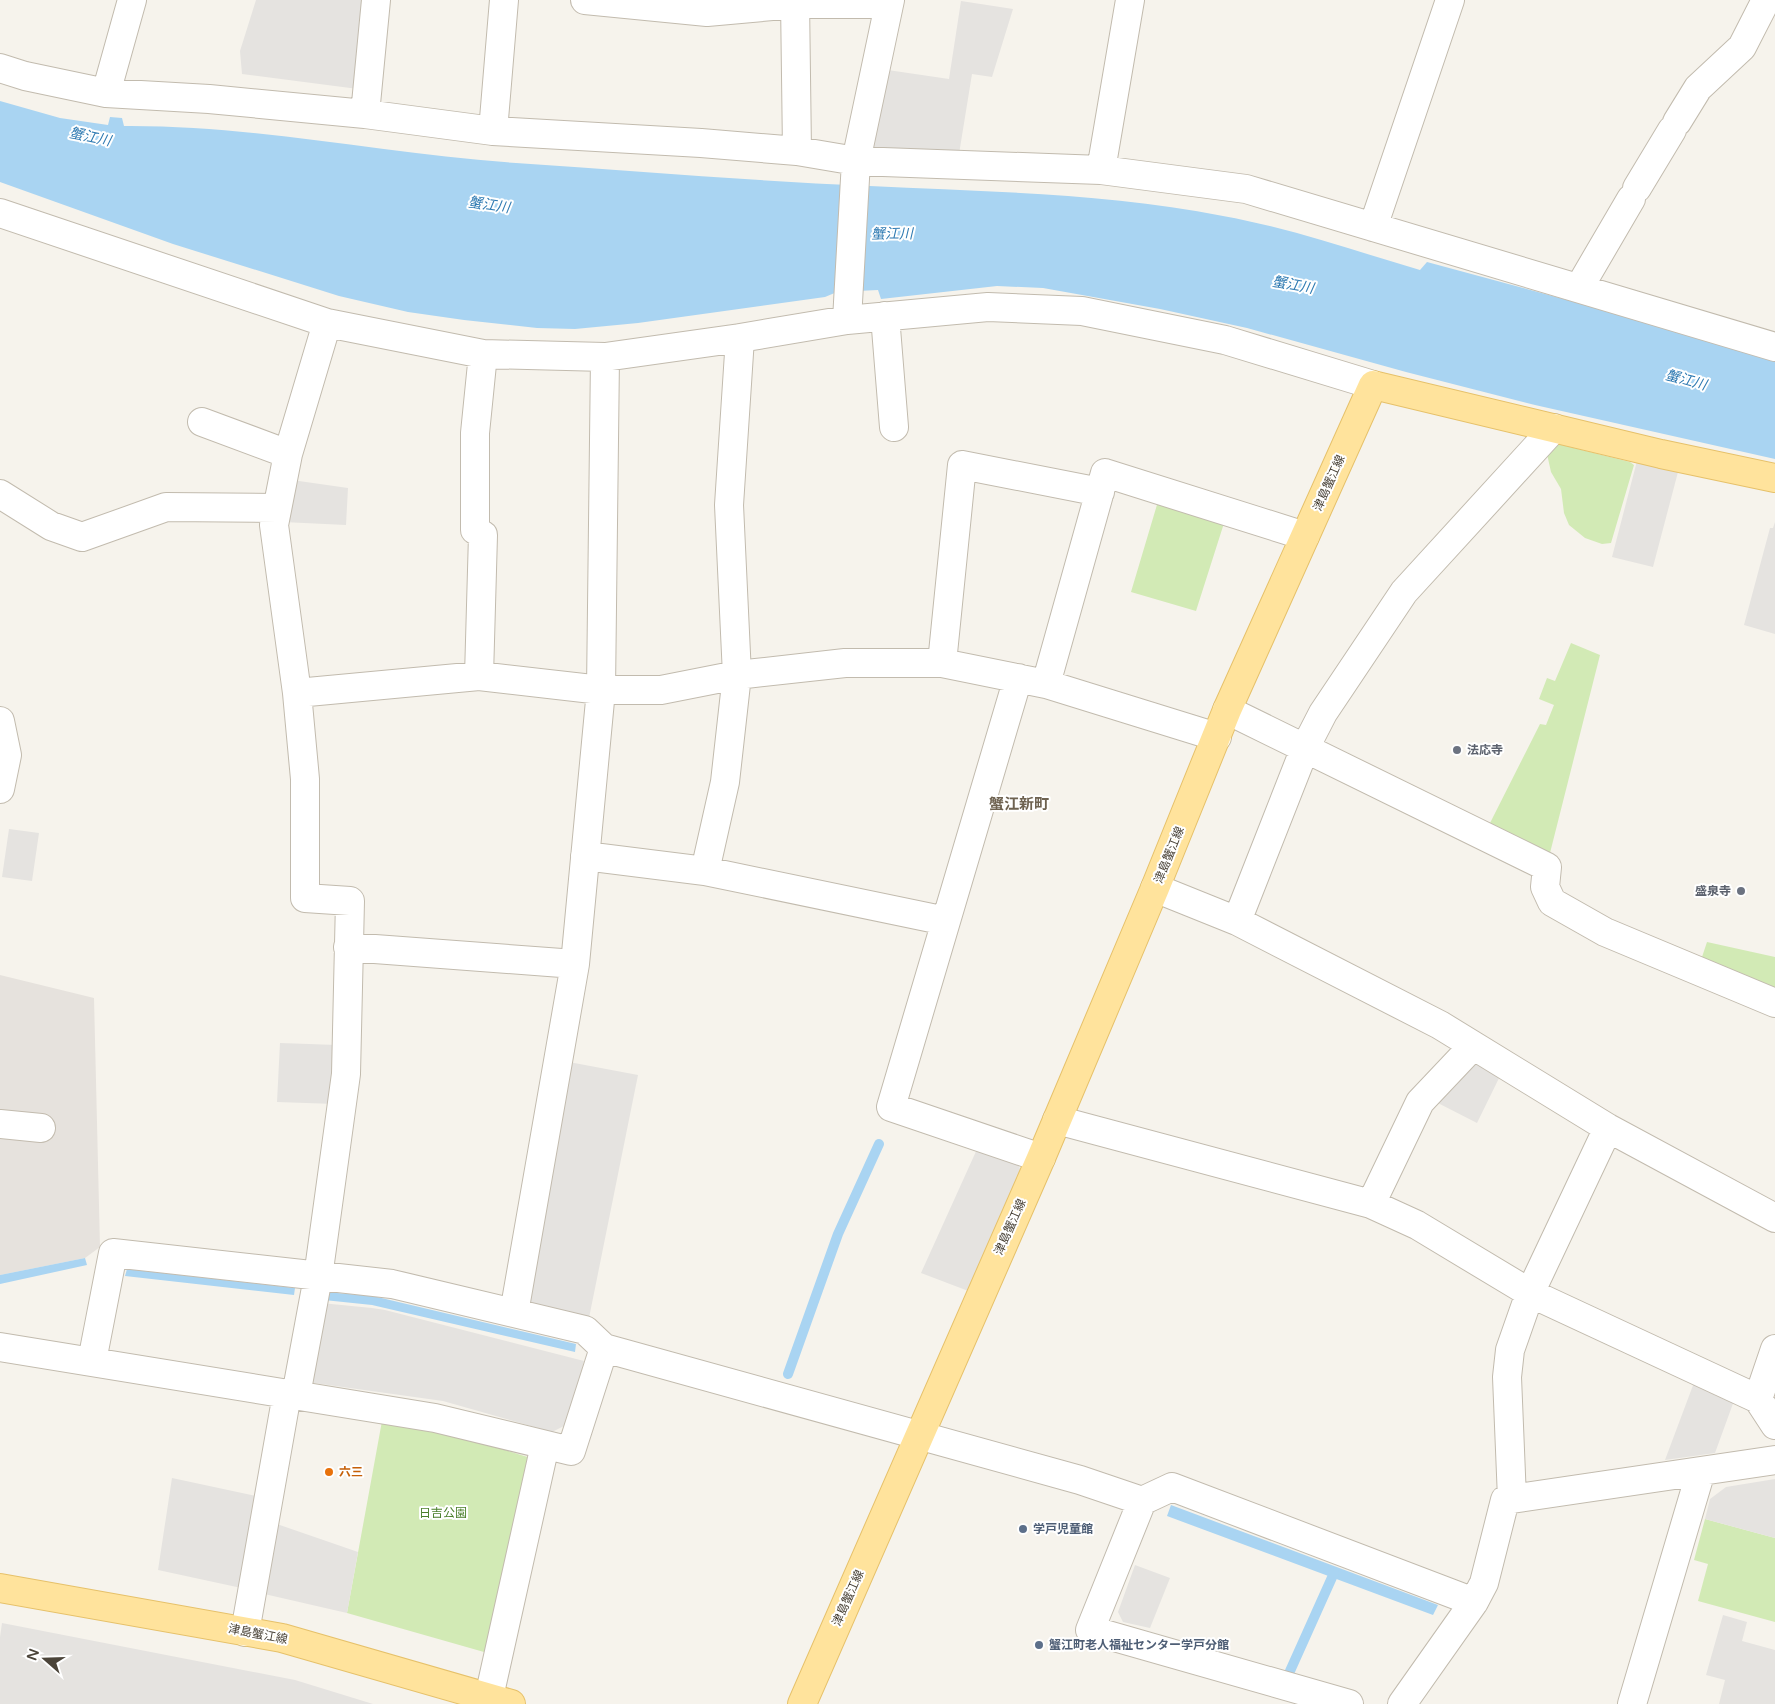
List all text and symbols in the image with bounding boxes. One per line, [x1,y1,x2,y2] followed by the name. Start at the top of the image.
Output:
[68,124,114,150] water label: 蟹江川
[467,194,513,217] water label: 蟹江川
[871,225,915,243] water label: 蟹江川
[1271,273,1317,297] water label: 蟹江川
[1664,366,1710,394] water label: 蟹江川
[1310,453,1348,513] street label: 津島蟹江線
[1467,743,1503,757] place label: 法応寺
[1451,744,1463,756] marker: 法応寺
[989,795,1049,813] district label: 蟹江新町
[1151,825,1187,885] street label: 津島蟹江線
[1695,884,1731,898] place label: 盛泉寺
[1735,885,1747,897] marker: 盛泉寺
[991,1197,1029,1257] street label: 津島蟹江線
[339,1465,363,1479] place label: 六三
[323,1466,335,1478] marker: 六三
[419,1506,467,1520] park label: 日吉公園
[1033,1522,1093,1536] place label: 学戸児童館
[1017,1523,1029,1535] marker: 学戸児童館
[829,1568,867,1628] street label: 津島蟹江線
[227,1621,289,1647] street label: 津島蟹江線
[20,1634,70,1684] north arrow
[1049,1638,1229,1652] place label: 蟹江町老人福祉センター学戸分館
[1033,1639,1045,1651] marker: 蟹江町老人福祉センター学戸分館
[23,1647,43,1663] text: N

